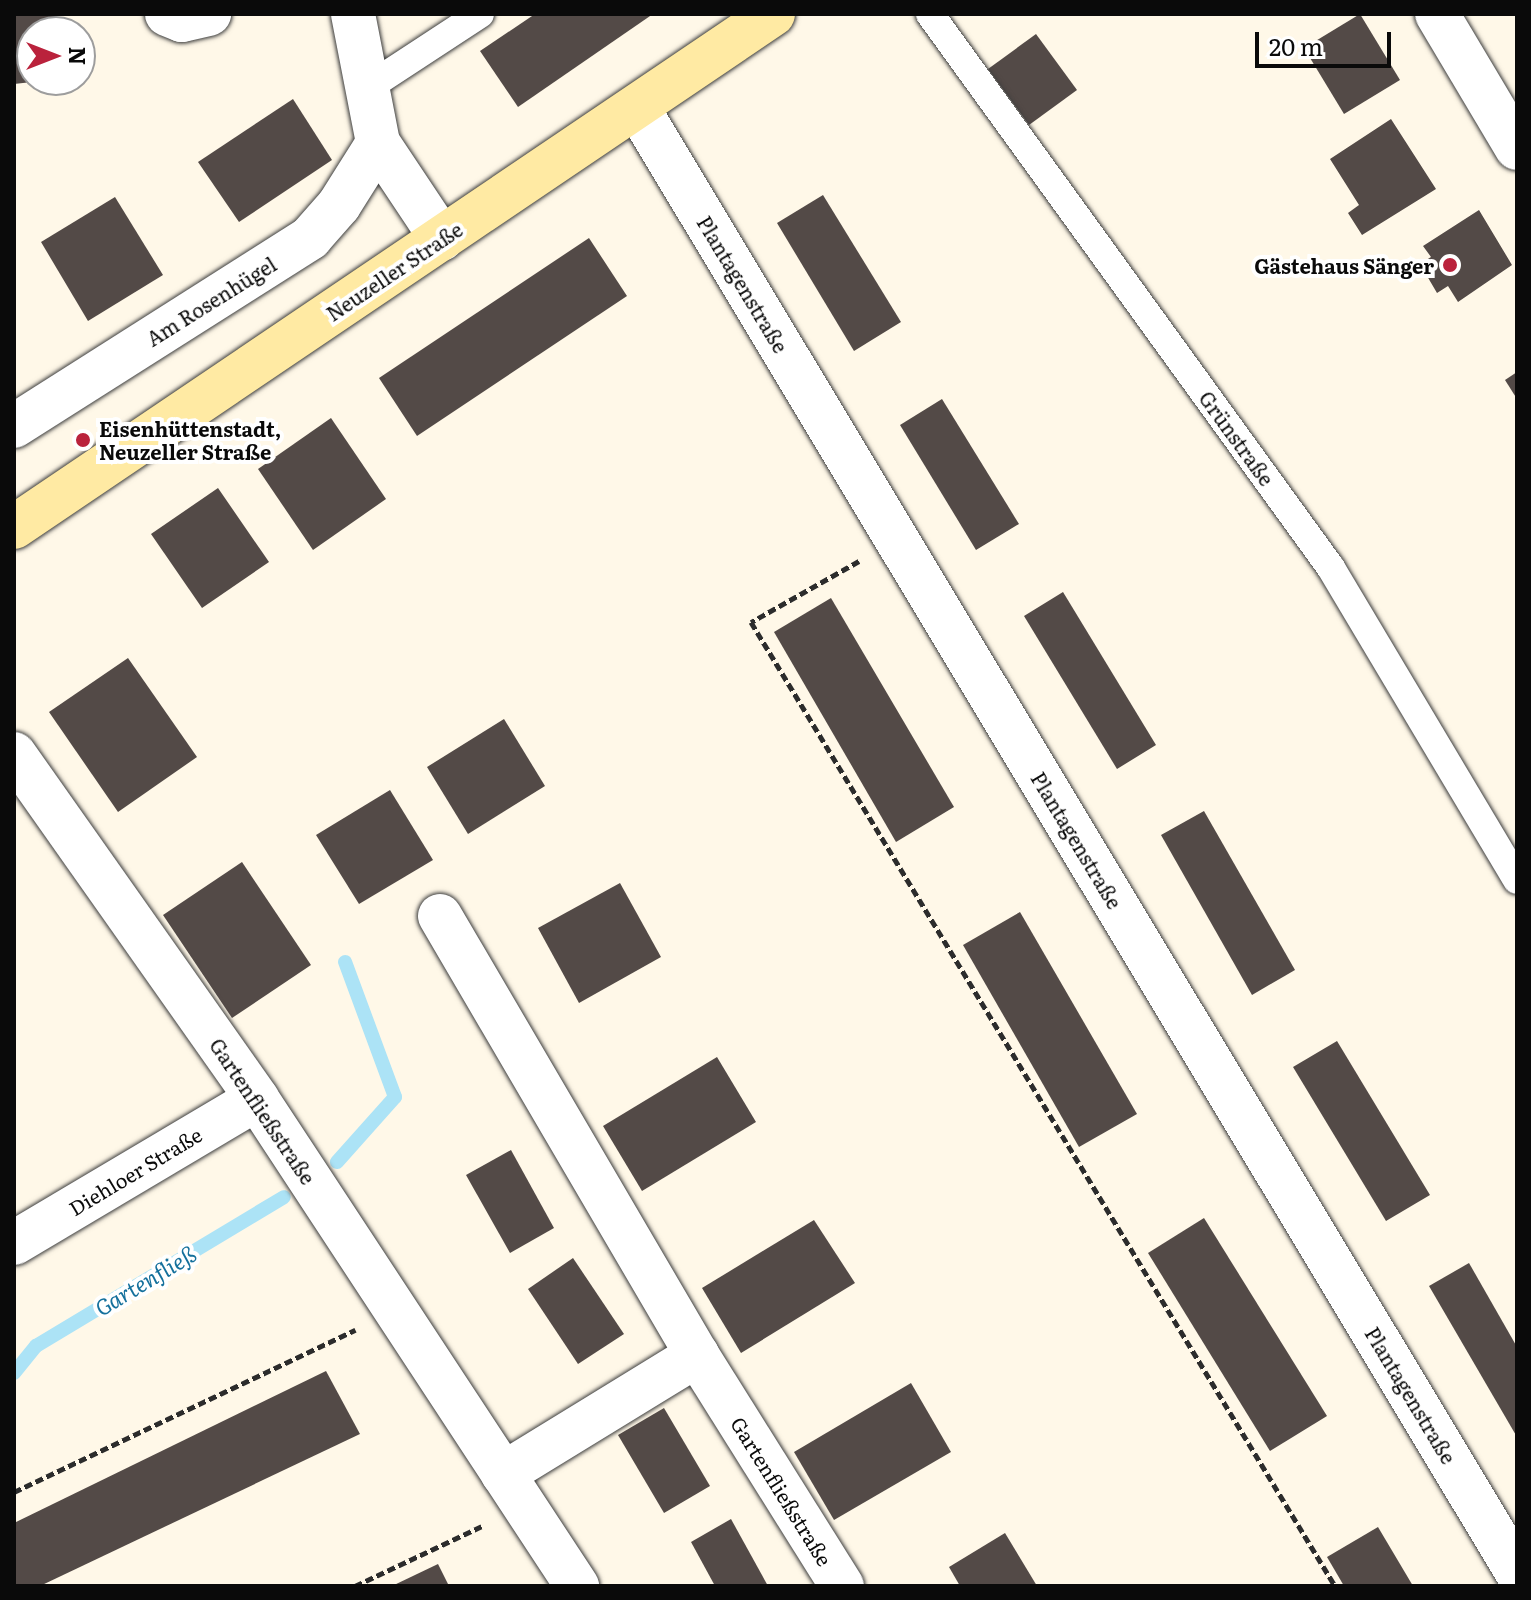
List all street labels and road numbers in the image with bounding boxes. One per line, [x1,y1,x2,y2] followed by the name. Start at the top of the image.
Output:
[693,211,793,357] street label: Plantagenstraße
[321,217,467,325] street label: Neuzeller Straße
[142,251,280,351] street label: Am Rosenhügel
[1195,386,1279,490] street label: Grünstraße
[1027,767,1127,913] street label: Plantagenstraße
[205,1033,321,1189] street label: Gartenfließstraße
[64,1122,206,1220] street label: Diehloer Straße
[1361,1322,1461,1468] street label: Plantagenstraße
[727,1412,837,1570] street label: Gartenfließstraße

